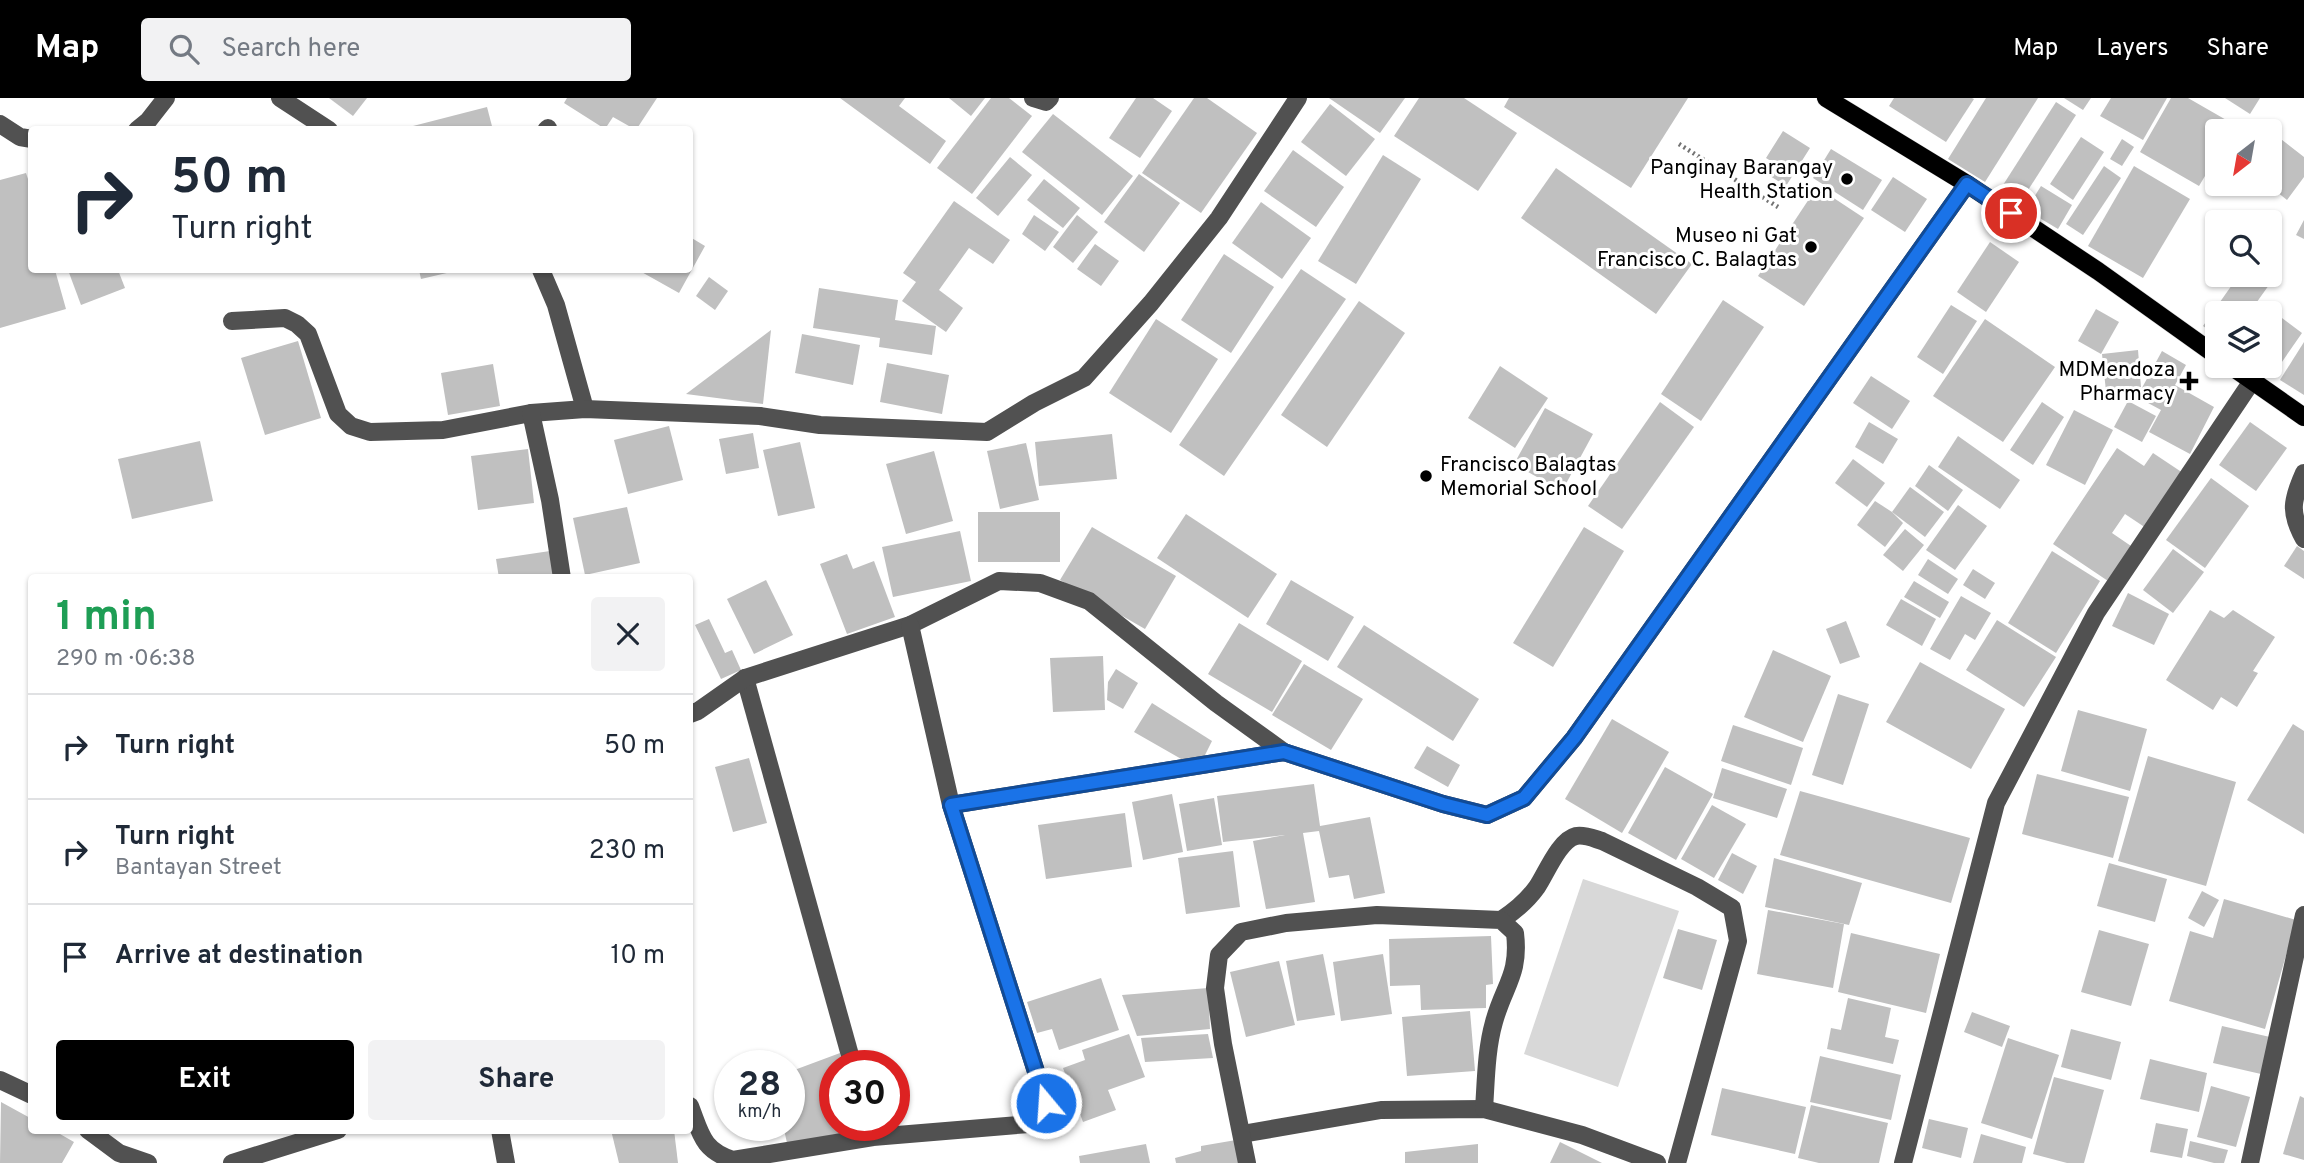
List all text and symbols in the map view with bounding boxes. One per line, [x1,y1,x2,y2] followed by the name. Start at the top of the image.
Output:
[141,18,631,81] search box
[35,28,99,70] text: Map
[165,30,203,68] icon: search
[221,33,360,66] text: Search here
[2013,34,2058,64] text: Map
[2096,34,2168,64] text: Layers
[2206,34,2269,64] text: Share
[2205,119,2282,196] north arrow
[2205,119,2282,378] map controls
[171,149,288,211] text: 50 m
[56,154,147,245] icon: right
[1650,155,1833,206] place label: Panginay Barangay Health Station
[1839,171,1855,187] marker: Panginay Barangay Health Station
[1981,183,2041,243] pin
[1992,194,2030,232] icon: arrive
[171,210,313,250] text: Turn right
[2205,210,2282,287] button: search
[1597,223,1797,274] place label: Museo ni Gat Francisco C. Balagtas
[1803,239,1819,255] marker: Museo ni Gat Francisco C. Balagtas
[2205,301,2282,378] button: layers
[2058,357,2175,408] place label: MDMendoza Pharmacy
[2181,373,2197,389] marker: MDMendoza Pharmacy
[1440,452,1617,503] place label: Francisco Balagtas Memorial School
[1418,468,1434,484] marker: Francisco Balagtas Memorial School
[56,592,157,645] text: 1 min
[591,597,665,671] button: close
[56,645,196,674] text: 290 m · 06:38
[56,728,94,766] icon: right
[115,730,235,763] text: Turn right
[604,730,665,763] text: 50 m
[115,821,235,854] text: Turn right
[56,833,94,871] icon: right
[589,835,665,868] text: 230 m
[115,854,282,883] text: Bantayan Street
[56,938,94,976] icon: arrive
[115,940,363,973] text: Arrive at destination
[610,940,665,973] text: 10 m
[56,1040,354,1120] button: Exit
[368,1040,665,1120] button: Share
[819,1050,910,1141] speed limit sign: 30
[738,1064,781,1108] text: 28
[1009,1066,1083,1140] position arrow
[738,1101,781,1124] text: km/h

